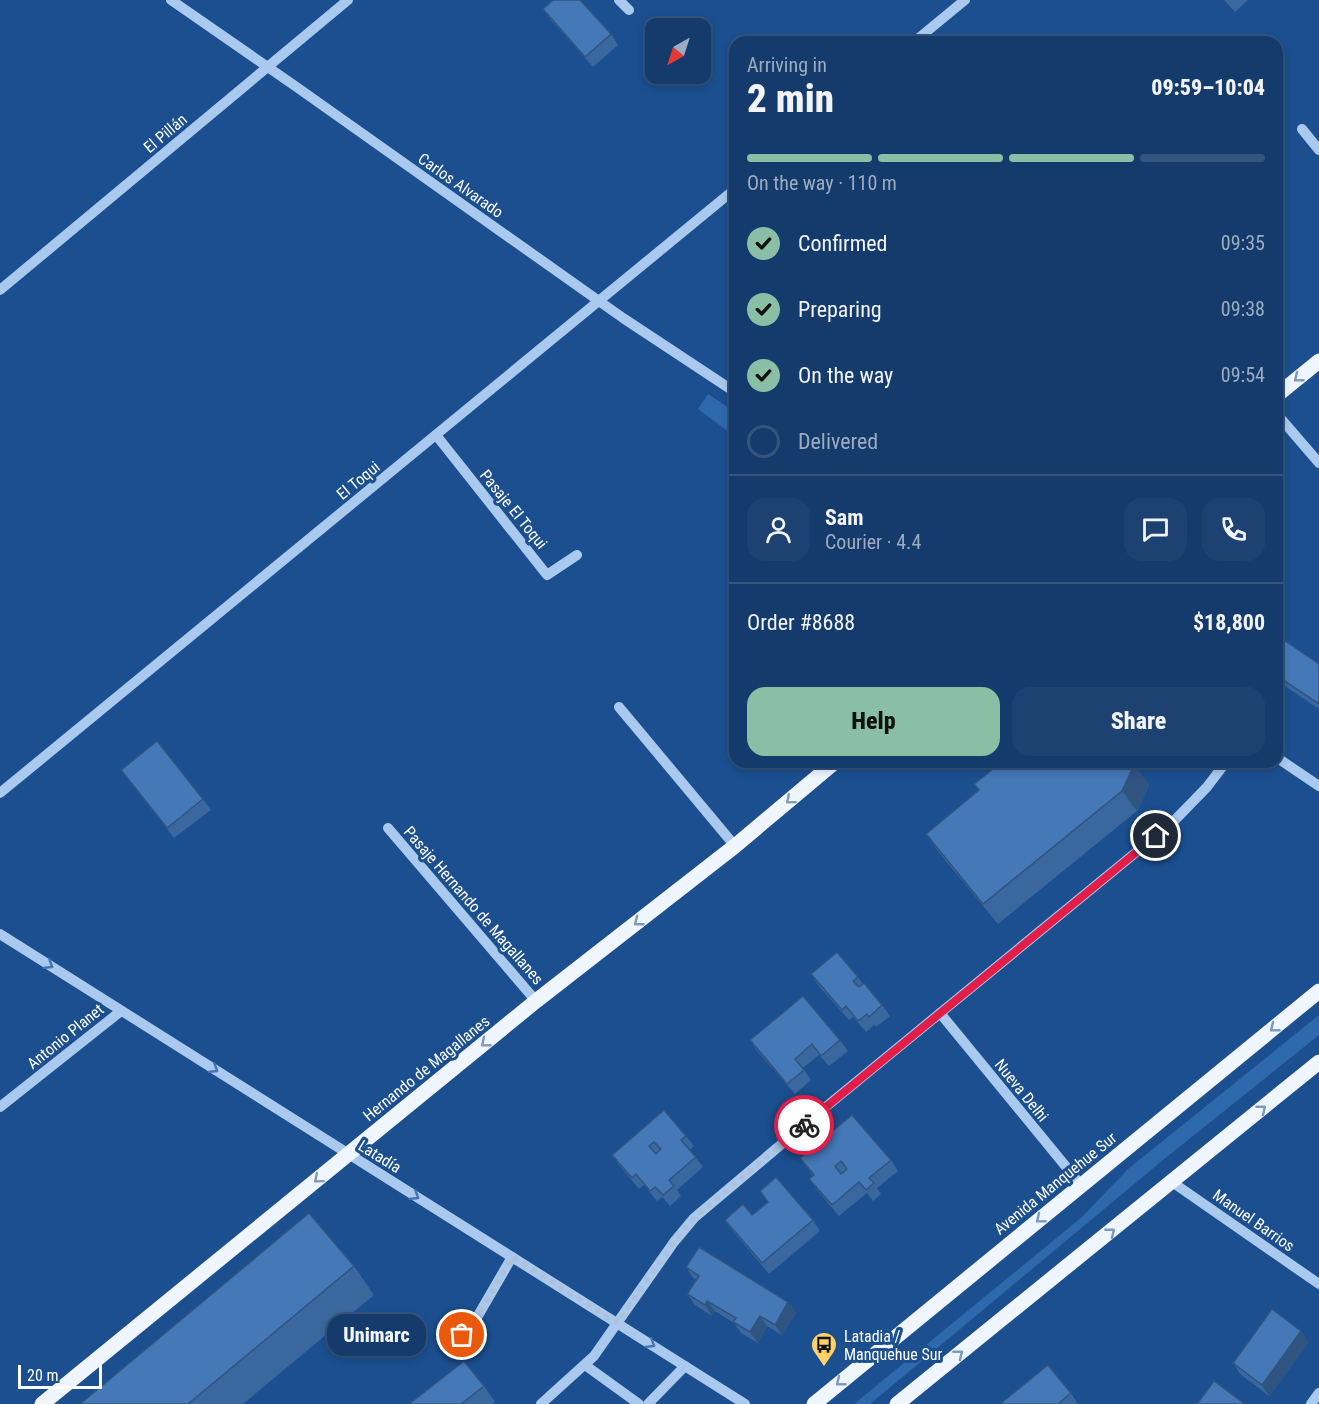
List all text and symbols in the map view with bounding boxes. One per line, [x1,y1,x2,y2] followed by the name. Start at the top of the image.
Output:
[645,18,711,84] north arrow
[645,18,711,84] map controls
[747,53,827,77] text: Arriving in
[1151,75,1265,100] text: 09:59–10:04
[747,76,834,122] text: 2 min
[140,110,191,157] street label: El Pillán
[414,149,507,222] street label: Carlos Alvarado
[747,171,897,195] text: On the way · 110 m
[747,227,780,260] icon: check
[798,231,887,256] text: Confirmed
[1221,231,1265,255] text: 09:35
[747,293,780,326] icon: check
[798,297,882,322] text: Preparing
[1221,297,1265,321] text: 09:38
[747,359,780,392] icon: check
[798,363,893,388] text: On the way
[1221,363,1265,387] text: 09:54
[1294,371,1305,382] one-way arrow
[798,429,878,454] text: Delivered
[333,457,384,503] street label: El Toqui
[476,466,551,553] street label: Pasaje El Toqui
[747,498,810,561] button: person
[1124,498,1187,561] button: chat
[1202,498,1265,561] button: phone
[825,505,864,530] text: Sam
[825,530,921,554] text: Courier · 4.4
[747,610,855,635] text: Order #8688
[1193,610,1265,635] text: $18,800
[747,687,1000,756] button: Help
[1012,687,1265,756] button: Share
[786,792,797,803] one-way arrow
[1130,810,1181,861] pin
[1139,819,1172,852] icon: home
[400,822,547,988] street label: Pasaje Hernando de Magallanes
[634,914,645,925] one-way arrow
[43,958,54,969] one-way arrow
[23,1000,108,1073] street label: Antonio Planet
[359,1012,493,1125] street label: Hernando de Magallanes
[1269,1021,1280,1032] one-way arrow
[481,1035,492,1046] one-way arrow
[991,1055,1053,1125] street label: Nueva Delhi
[208,1062,218,1074] one-way arrow
[774,1095,834,1155] courier
[1255,1105,1266,1116] one-way arrow
[788,1109,821,1142] icon: bike
[990,1128,1120,1239] street label: Avenida Manquehue Sur
[355,1136,405,1177] street label: Latadía
[313,1172,324,1183] one-way arrow
[1209,1185,1298,1256] street label: Manuel Barrios
[409,1188,419,1200] one-way arrow
[1036,1211,1047,1222] one-way arrow
[1104,1228,1115,1239] one-way arrow
[436,1309,487,1360] pin
[327,1314,426,1356] callout: Unimarc
[445,1318,478,1351] icon: bag
[343,1323,410,1347] text: Unimarc
[844,1327,942,1364] place label: Latadia / Manquehue Sur
[809,1330,839,1368] bus stop icon: Latadia / Manquehue Sur
[645,1337,655,1349] one-way arrow
[952,1351,963,1362] one-way arrow
[18,1362,102,1390] scale bar
[27,1366,59,1385] text: 20 m
[836,1375,847,1386] one-way arrow

